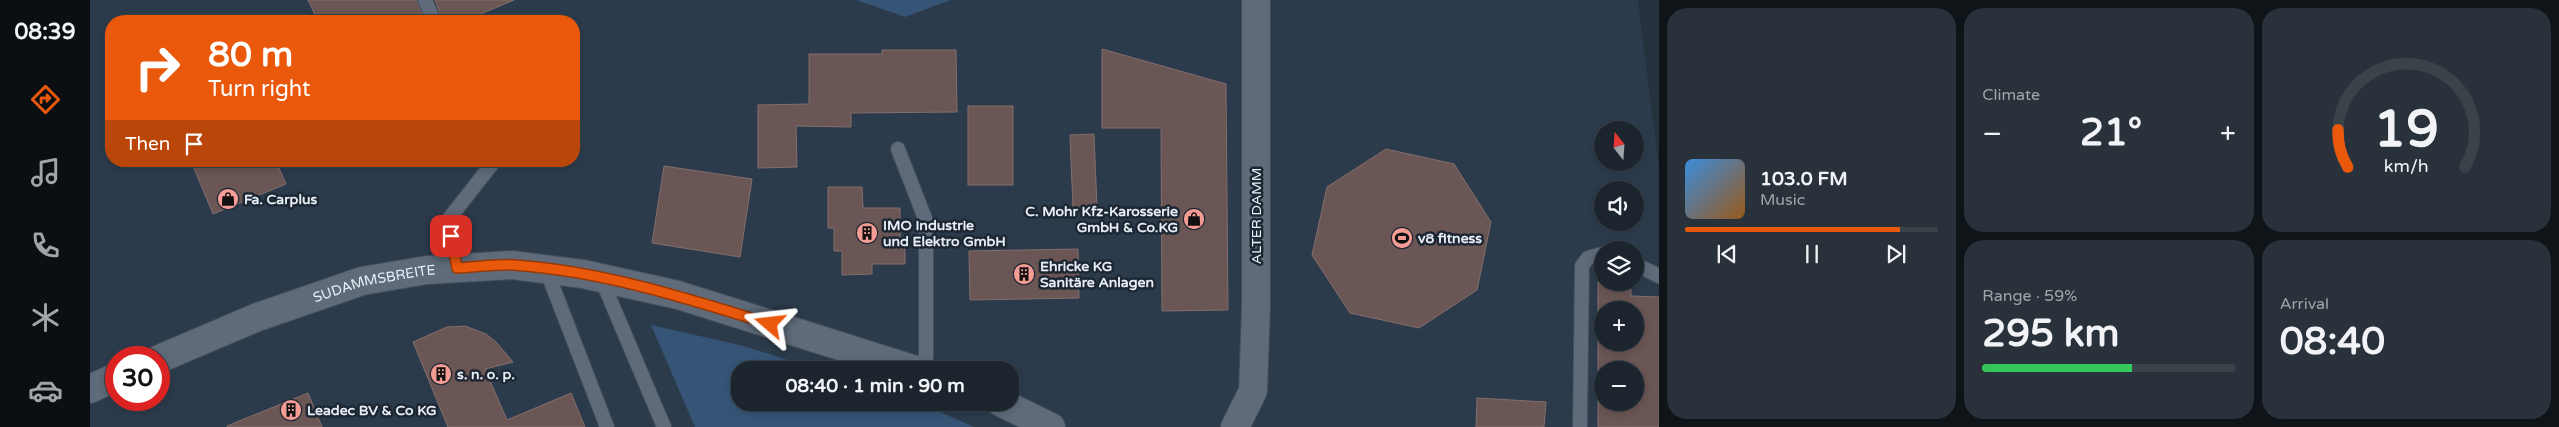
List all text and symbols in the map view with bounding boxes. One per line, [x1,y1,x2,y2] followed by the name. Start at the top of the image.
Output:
[15,19,75,45] text: 08:39
[208,34,293,76] text: 80 m
[125,35,190,100] icon: right
[208,76,310,102] text: Turn right
[28,82,63,117] icon: directions
[1982,85,2040,105] text: Climate
[2374,98,2439,161] text: 19
[2080,110,2142,156] text: 21°
[1982,117,2002,151] text: −
[2220,117,2236,151] text: +
[1594,121,1644,171] north arrow
[1594,121,1644,411] map controls
[180,130,208,158] icon: arrive
[125,133,170,155] text: Then
[28,155,63,190] icon: music
[2384,156,2429,177] text: km/h
[1248,168,1265,264] street label: ALTER DAMM
[1760,168,1848,190] text: 103.0 FM
[1594,181,1644,231] button: sound
[216,187,240,211] shop icon: Fa. Carplus
[1760,190,1805,210] text: Music
[244,191,317,208] place label: Fa. Carplus
[1025,203,1178,236] place label: C. Mohr Kfz-Karosserie GmbH & Co.KG
[1182,207,1206,231] shop icon: C. Mohr Kfz-Karosserie GmbH & Co.KG
[430,215,472,257] pin
[883,217,1006,250] place label: IMO Industrie und Elektro GmbH
[855,221,879,245] building icon: IMO Industrie und Elektro GmbH
[437,222,465,250] icon: arrive
[1390,226,1414,250] sports icon: v8 fitness
[28,228,63,263] icon: phone
[1418,230,1482,247] place label: v8 fitness
[1713,240,1741,268] icon: previous
[1798,240,1826,268] icon: pause
[1882,240,1910,268] icon: next
[1594,241,1644,291] button: layers
[1040,258,1154,291] place label: Ehricke KG Sanitäre Anlagen
[311,262,436,306] street label: SUDAMMSBREITE
[1012,262,1036,286] building icon: Ehricke KG Sanitäre Anlagen
[1982,286,2077,306] text: Range · 59%
[2280,294,2329,314] text: Arrival
[743,297,795,349] position arrow
[28,300,63,335] icon: climate
[1594,301,1644,351] button: +
[1982,311,2119,357] text: 295 km
[2280,319,2385,365] text: 08:40
[105,346,170,411] speed limit sign: 30
[1594,361,1644,411] button: −
[429,362,453,386] building icon: s. n. o. p.
[457,366,515,383] place label: s. n. o. p.
[28,373,63,408] icon: car
[785,375,965,397] text: 08:40 · 1 min · 90 m
[279,398,303,422] building icon: Leadec BV & Co KG
[307,402,437,419] place label: Leadec BV & Co KG

